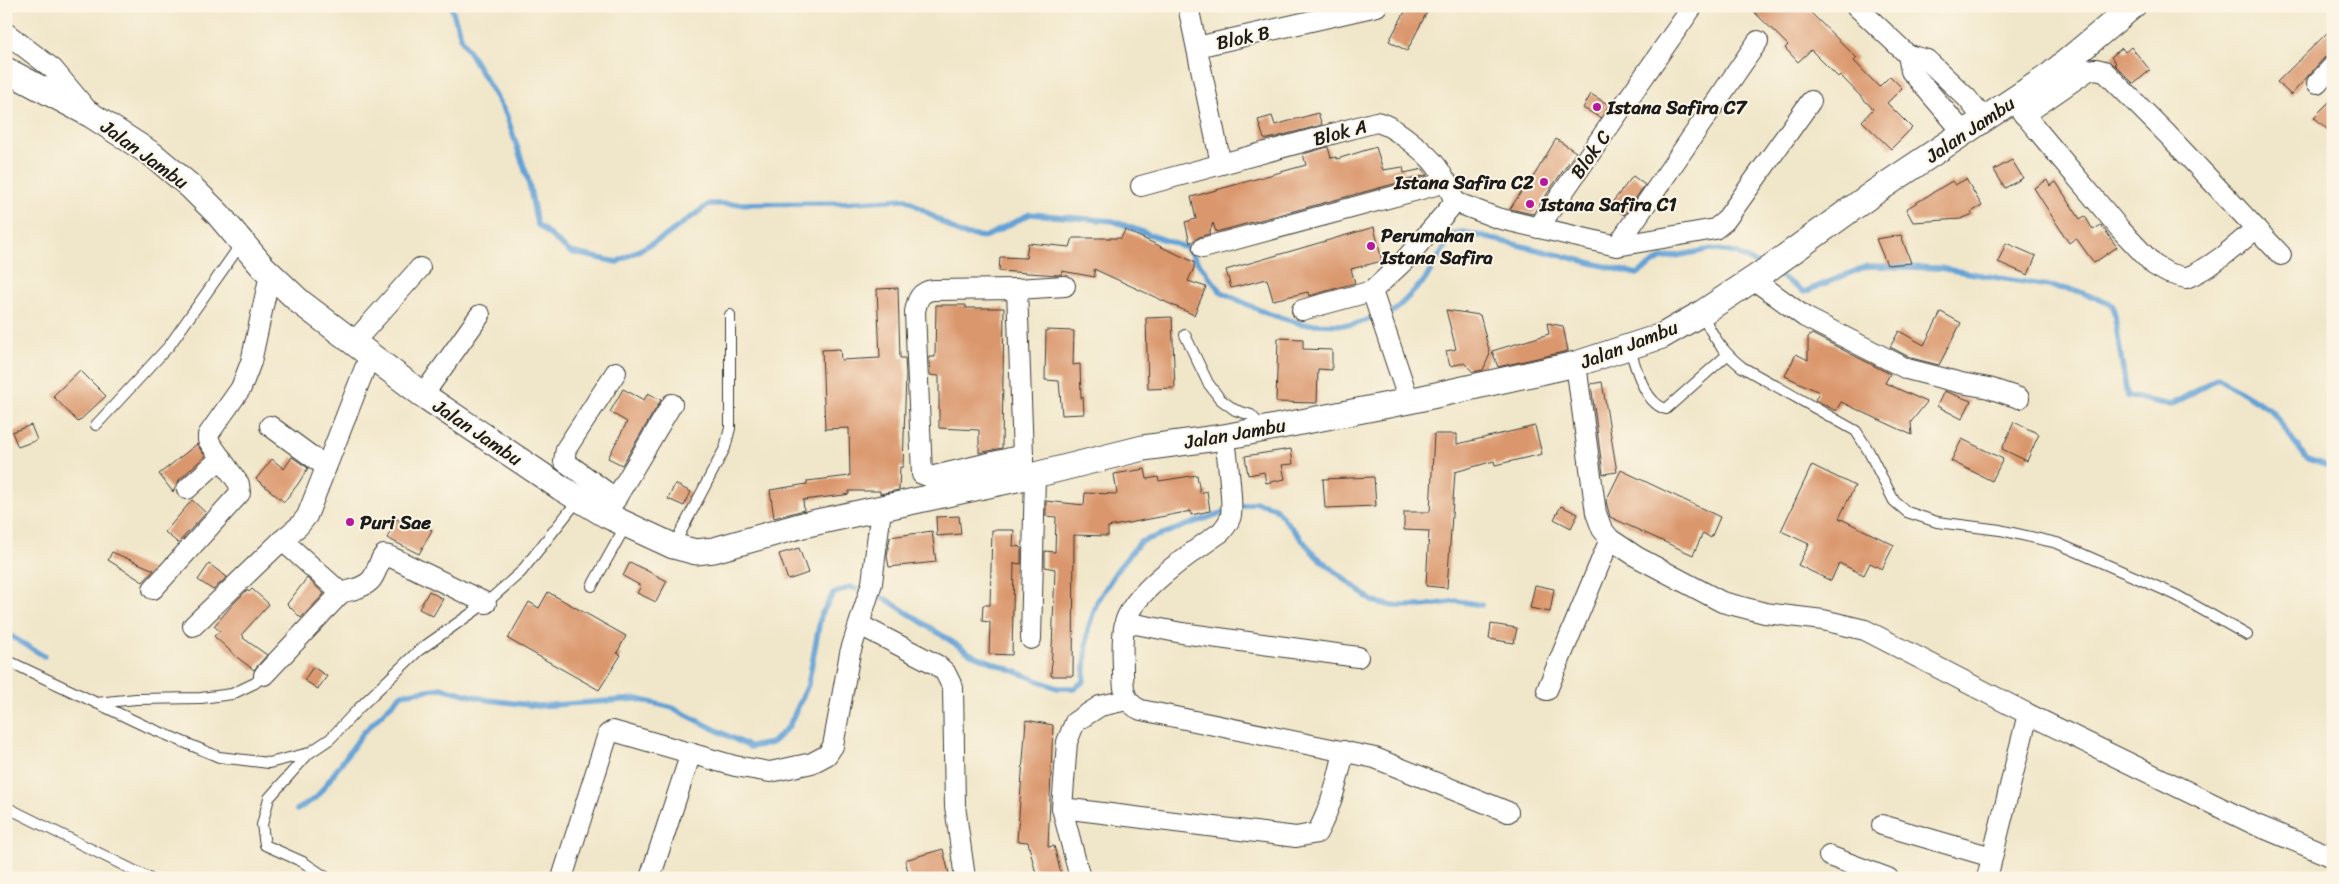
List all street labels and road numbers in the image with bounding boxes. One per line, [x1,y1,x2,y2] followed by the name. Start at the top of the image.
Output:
[1213,16,1273,59] street label: Blok B
[1918,87,2022,172] street label: Jalan Jambu
[1310,109,1371,155] street label: Blok A
[93,110,196,198] street label: Jalan Jambu
[1561,123,1619,186] street label: Blok C
[1575,311,1683,379] street label: Jalan Jambu
[425,390,529,475] street label: Jalan Jambu
[1181,408,1288,459] street label: Jalan Jambu

